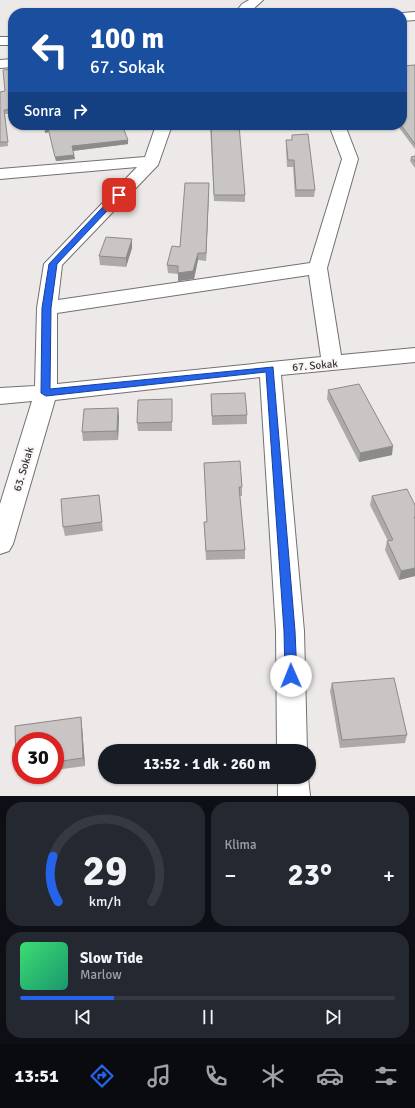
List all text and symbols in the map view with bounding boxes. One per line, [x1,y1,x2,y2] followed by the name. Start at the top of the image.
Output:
[90,22,164,56] text: 100 m
[24,24,76,76] icon: left
[90,56,165,78] text: 67. Sokak
[69,100,91,122] icon: right
[24,102,61,120] text: Sonra
[102,178,136,212] pin
[108,184,130,206] icon: arrive
[292,357,339,374] street label: 67. Sokak
[11,445,37,493] street label: 63. Sokak
[270,655,312,697] position arrow
[12,732,64,784] speed limit sign: 30
[144,755,270,773] text: 13:52 · 1 dk · 260 m
[225,837,256,853] text: Klima
[83,846,128,897] text: 29
[288,857,332,894] text: 23°
[225,862,236,889] text: −
[383,862,395,889] text: +
[89,893,121,910] text: km/h
[80,949,143,967] text: Slow Tide
[80,967,122,983] text: Marlow
[72,1006,94,1028] icon: previous
[197,1006,219,1028] icon: pause
[322,1006,344,1028] icon: next
[88,1062,116,1090] icon: directions
[145,1062,173,1090] icon: music
[202,1062,230,1090] icon: phone
[259,1062,287,1090] icon: climate
[316,1062,344,1090] icon: car
[372,1062,400,1090] icon: filters
[14,1065,59,1087] text: 13:51

